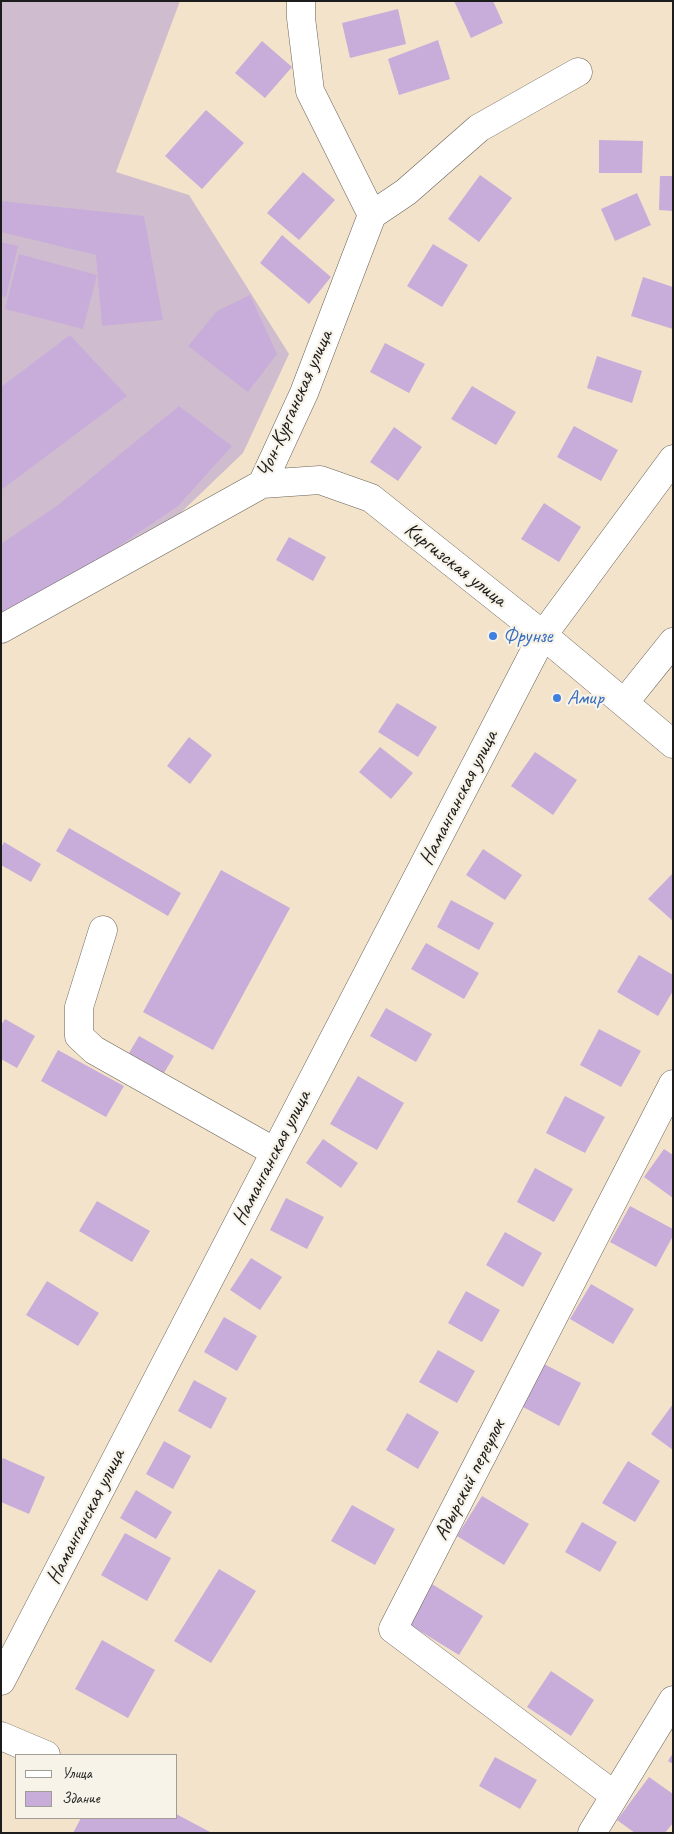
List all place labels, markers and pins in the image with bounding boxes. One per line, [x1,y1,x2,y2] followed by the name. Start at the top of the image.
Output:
[503,623,552,649] place label: Фрунзе
[487,630,499,642] marker: Фрунзе
[567,685,604,711] place label: Амир
[551,692,563,704] marker: Амир

